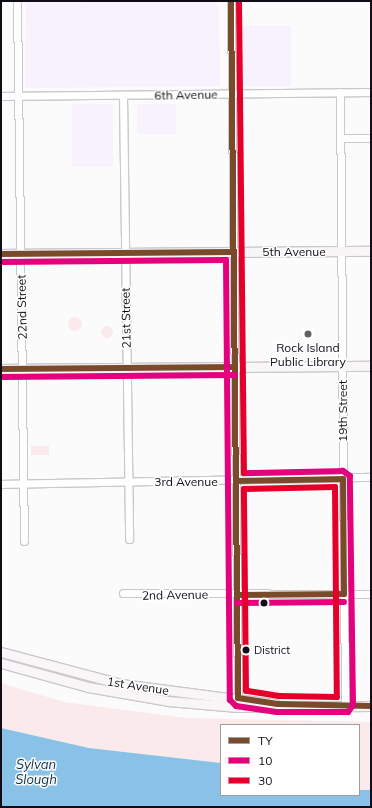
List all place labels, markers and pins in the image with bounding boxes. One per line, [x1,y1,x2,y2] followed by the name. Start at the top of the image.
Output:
[303,329,313,339] marker: Rock Island Public Library
[270,341,346,369] place label: Rock Island Public Library
[259,598,269,608] unlabelled marker
[254,643,290,657] place label: District
[241,645,251,655] marker: District

